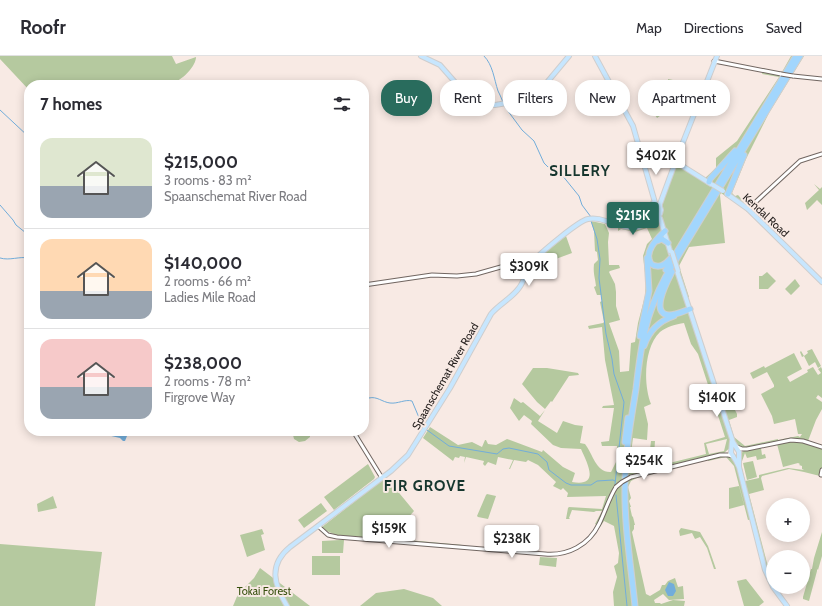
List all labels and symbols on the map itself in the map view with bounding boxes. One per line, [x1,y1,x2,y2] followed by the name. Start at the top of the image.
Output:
[628,142,684,176] pin: $402K
[549,162,611,180] district label: SILLERY
[740,190,792,240] street label: Kendal Road
[605,202,661,236] pin: $215K
[501,253,557,287] pin: $309K
[409,320,481,432] street label: Spaanschemat River Road
[689,384,745,418] pin: $140K
[616,447,672,481] pin: $254K
[384,477,466,495] district label: FIR GROVE
[361,515,417,549] pin: $159K
[484,525,540,559] pin: $238K
[237,584,292,598] park label: Tokai Forest

